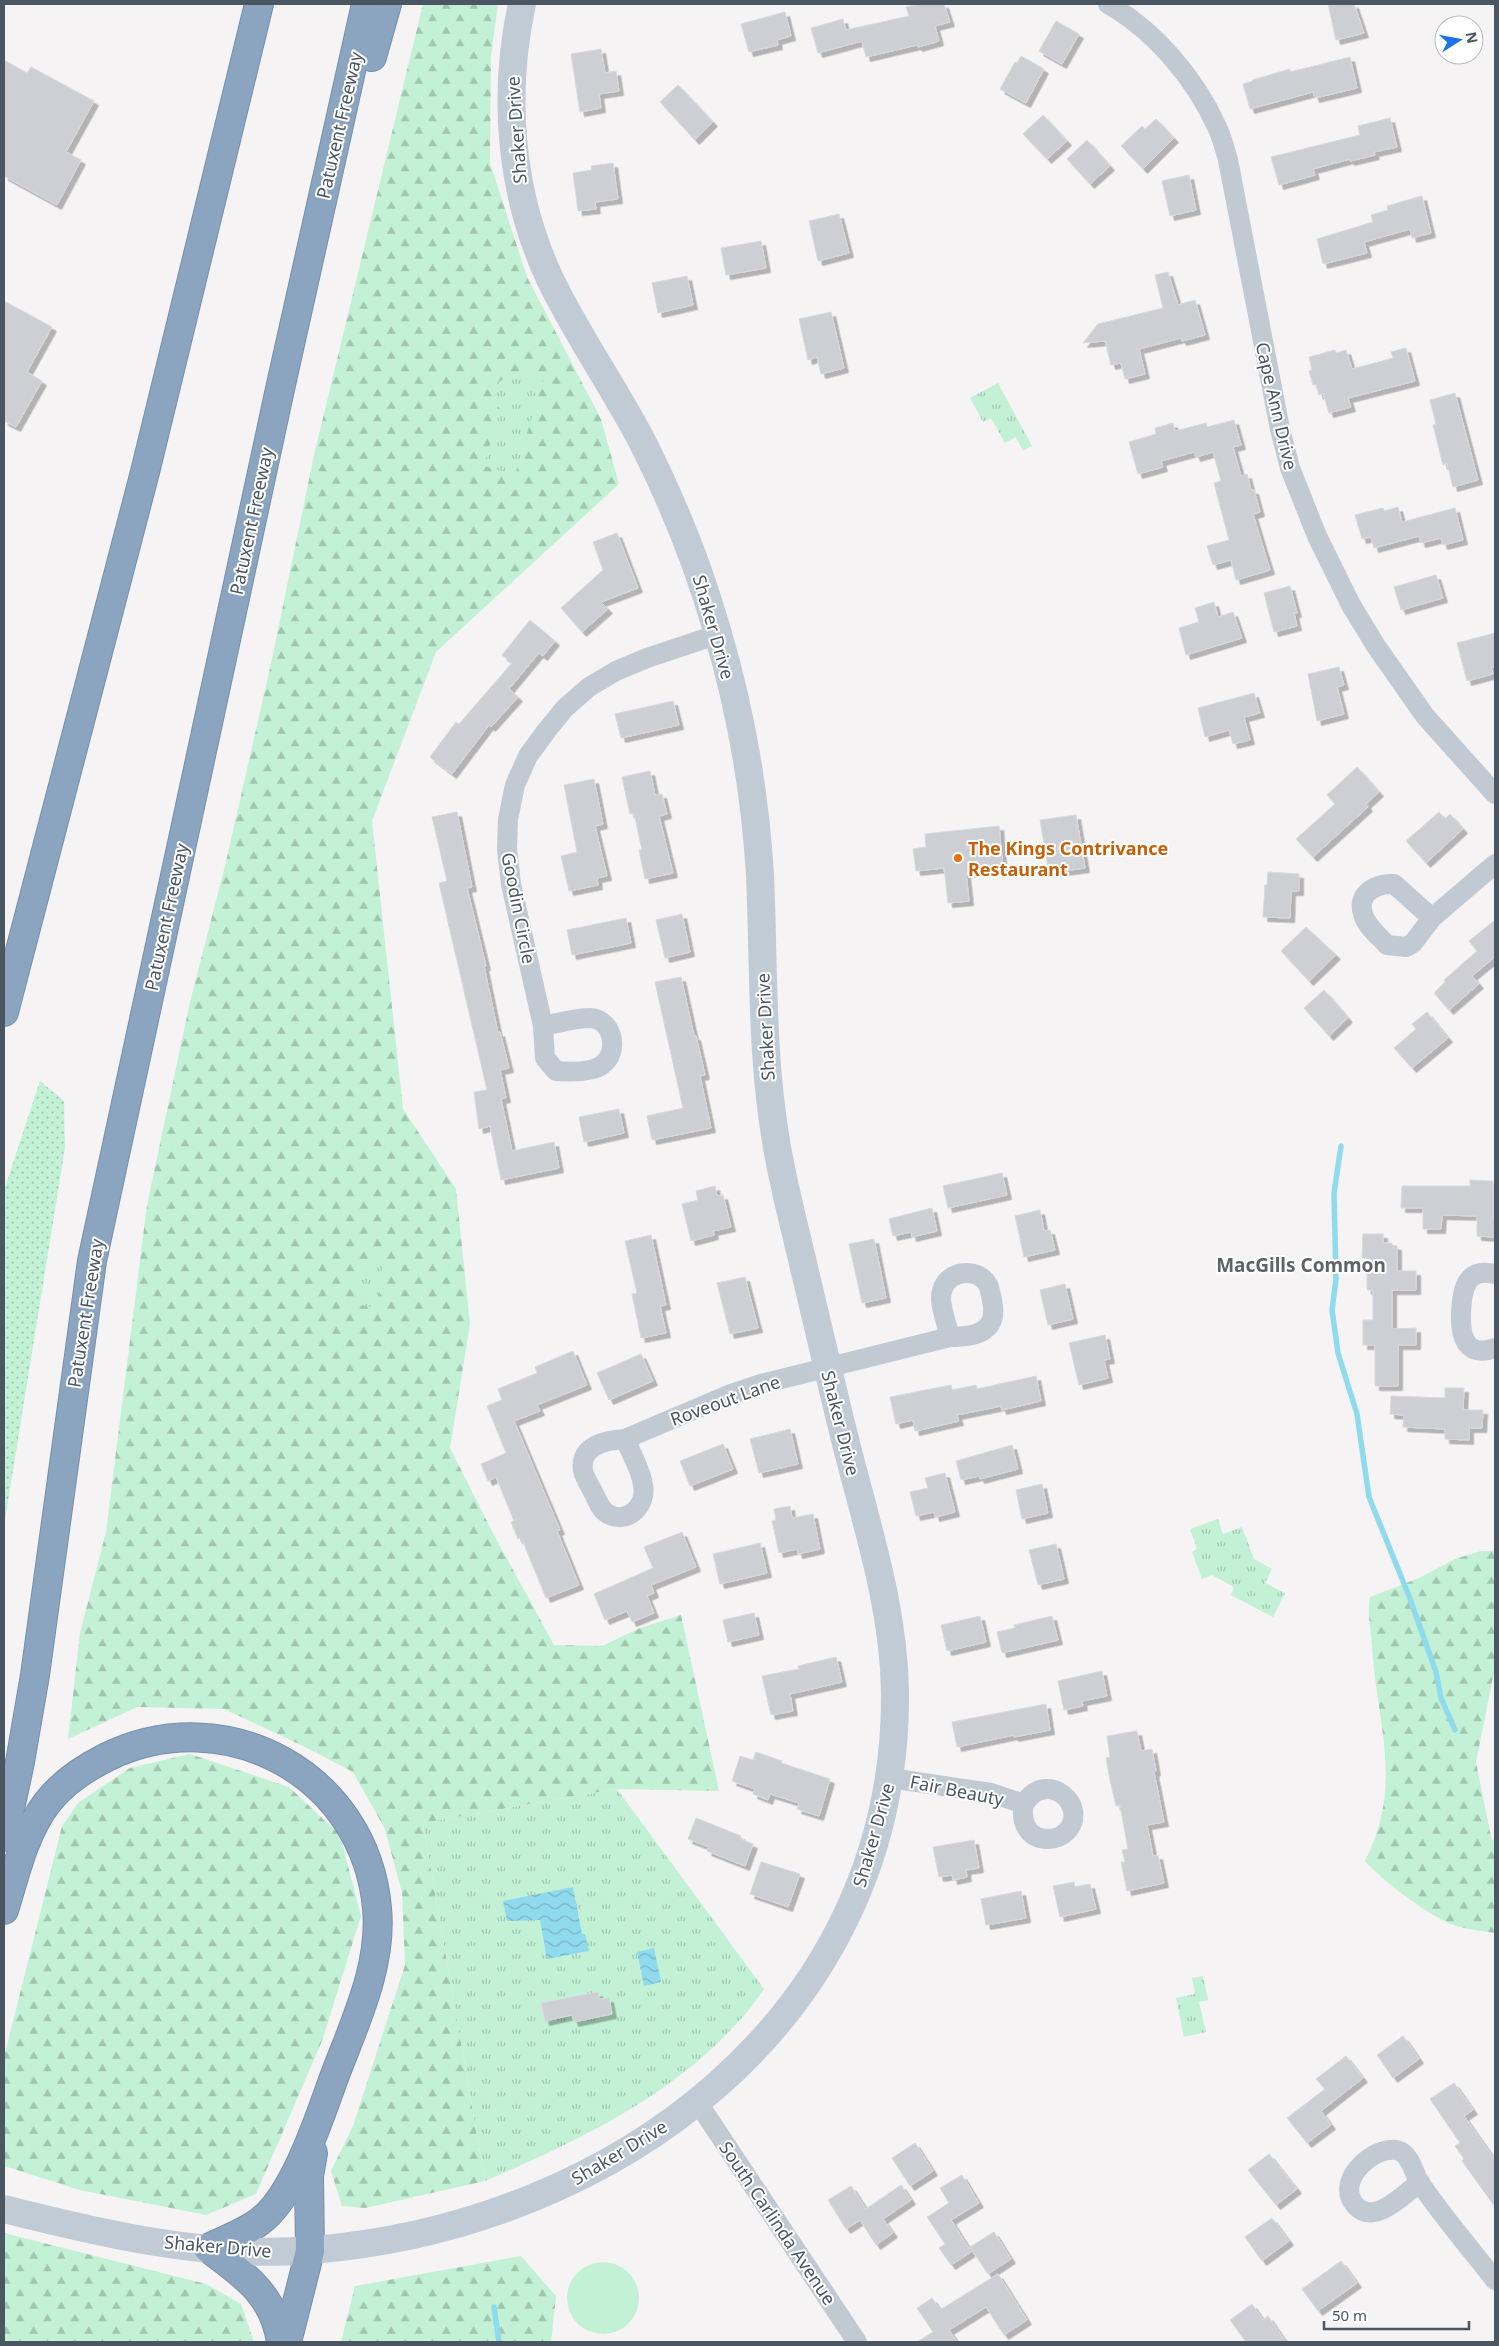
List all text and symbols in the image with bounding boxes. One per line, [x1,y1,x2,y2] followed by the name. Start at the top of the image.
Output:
[1434,15,1484,65] north arrow
[1462,30,1483,45] text: N
[310,48,368,201] street label: Patuxent Freeway
[500,76,532,184] street label: Shaker Drive
[1251,340,1303,472] street label: Cape Ann Drive
[224,444,279,597] street label: Patuxent Freeway
[688,572,740,682] street label: Shaker Drive
[968,836,1168,881] place label: The Kings Contrivance Restaurant
[139,840,194,993] street label: Patuxent Freeway
[496,850,542,966] street label: Goodin Circle
[952,852,964,864] marker: The Kings Contrivance Restaurant
[750,973,780,1081] street label: Shaker Drive
[61,1236,109,1389] street label: Patuxent Freeway
[1216,1252,1386,1278] district label: MacGills Common
[816,1368,866,1478] street label: Shaker Drive
[667,1369,783,1431] street label: Roveout Lane
[908,1769,1007,1811] street label: Fair Beauty
[847,1780,899,1890] street label: Shaker Drive
[567,2114,671,2190] street label: Shaker Drive
[714,2136,842,2310] street label: South Carlinda Avenue
[163,2229,273,2263] street label: Shaker Drive
[1324,2298,1469,2330] scale bar
[1332,2305,1367,2325] text: 50 m

